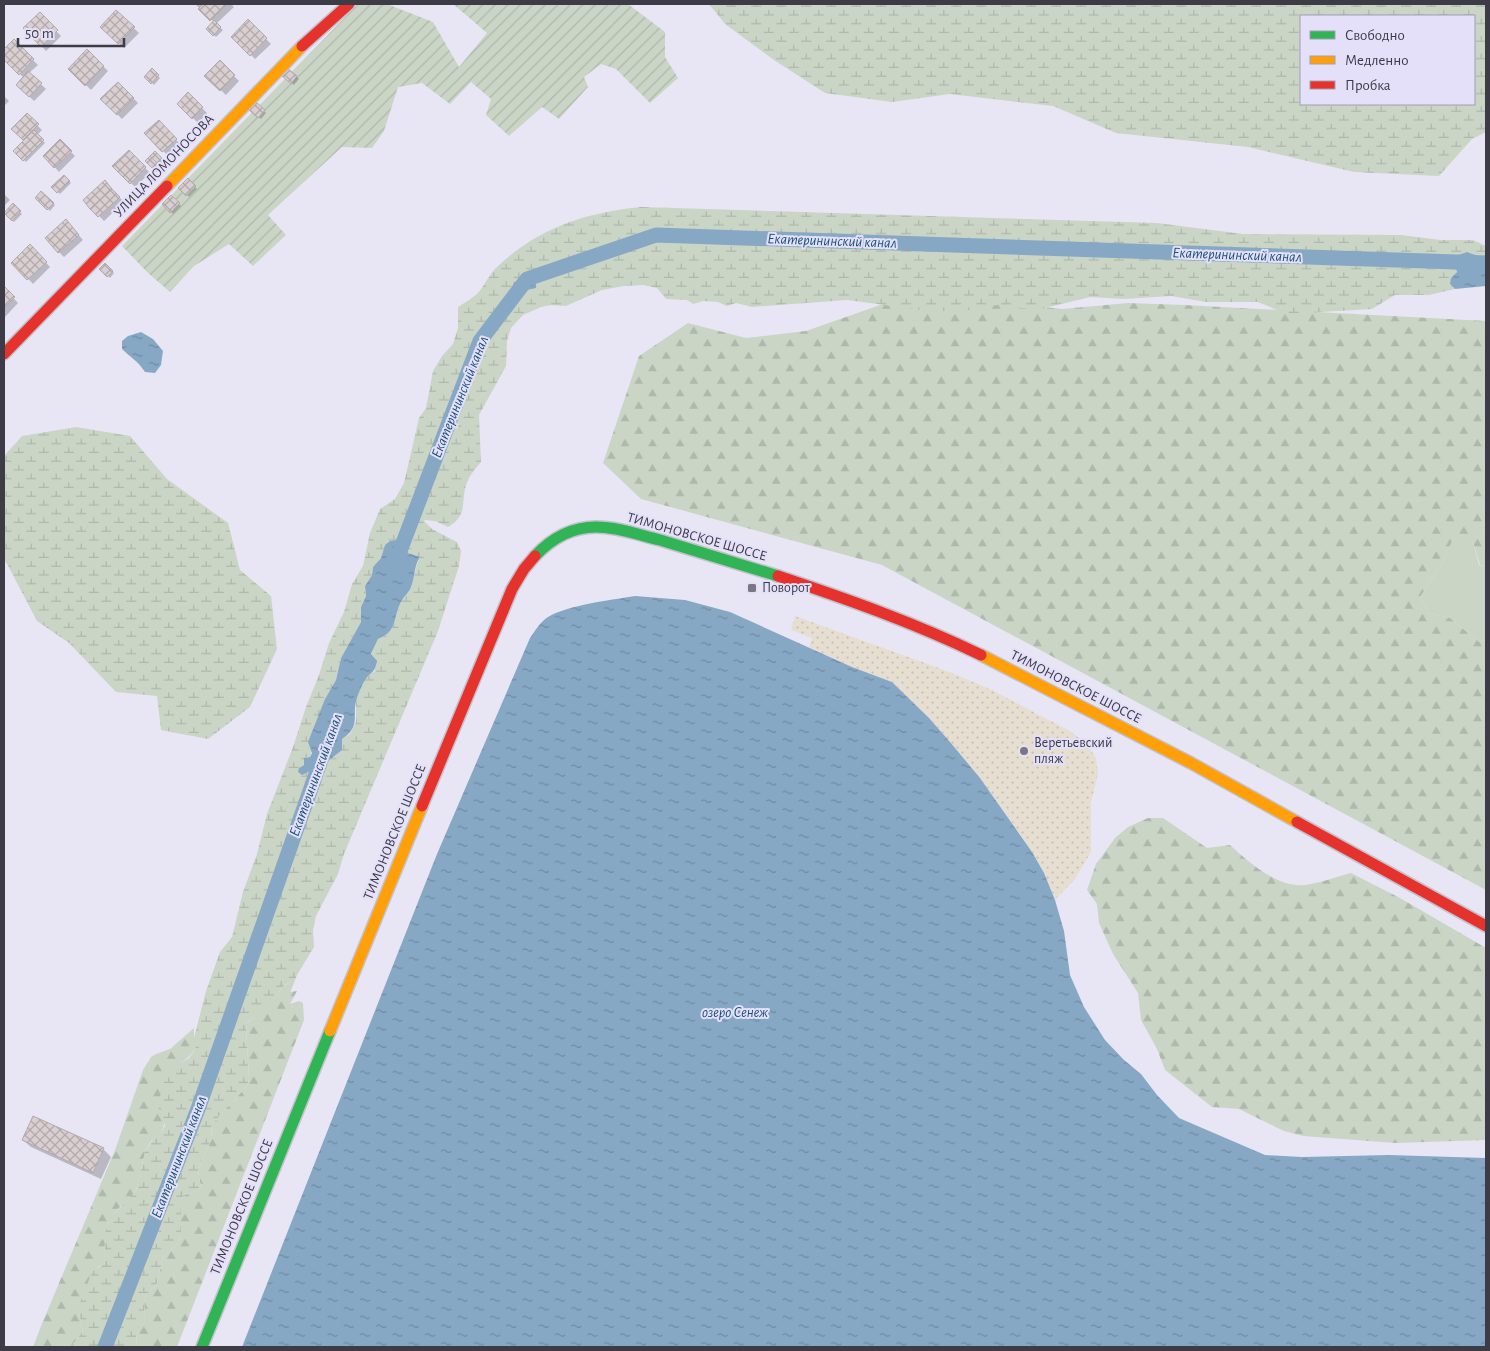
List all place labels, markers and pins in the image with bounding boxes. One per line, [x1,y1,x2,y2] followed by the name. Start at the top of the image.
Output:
[762,581,811,595] place label: Поворот
[746,582,758,594] marker: Поворот
[1034,736,1112,766] place label: Веретьевский пляж
[1018,745,1030,757] marker: Веретьевский пляж

